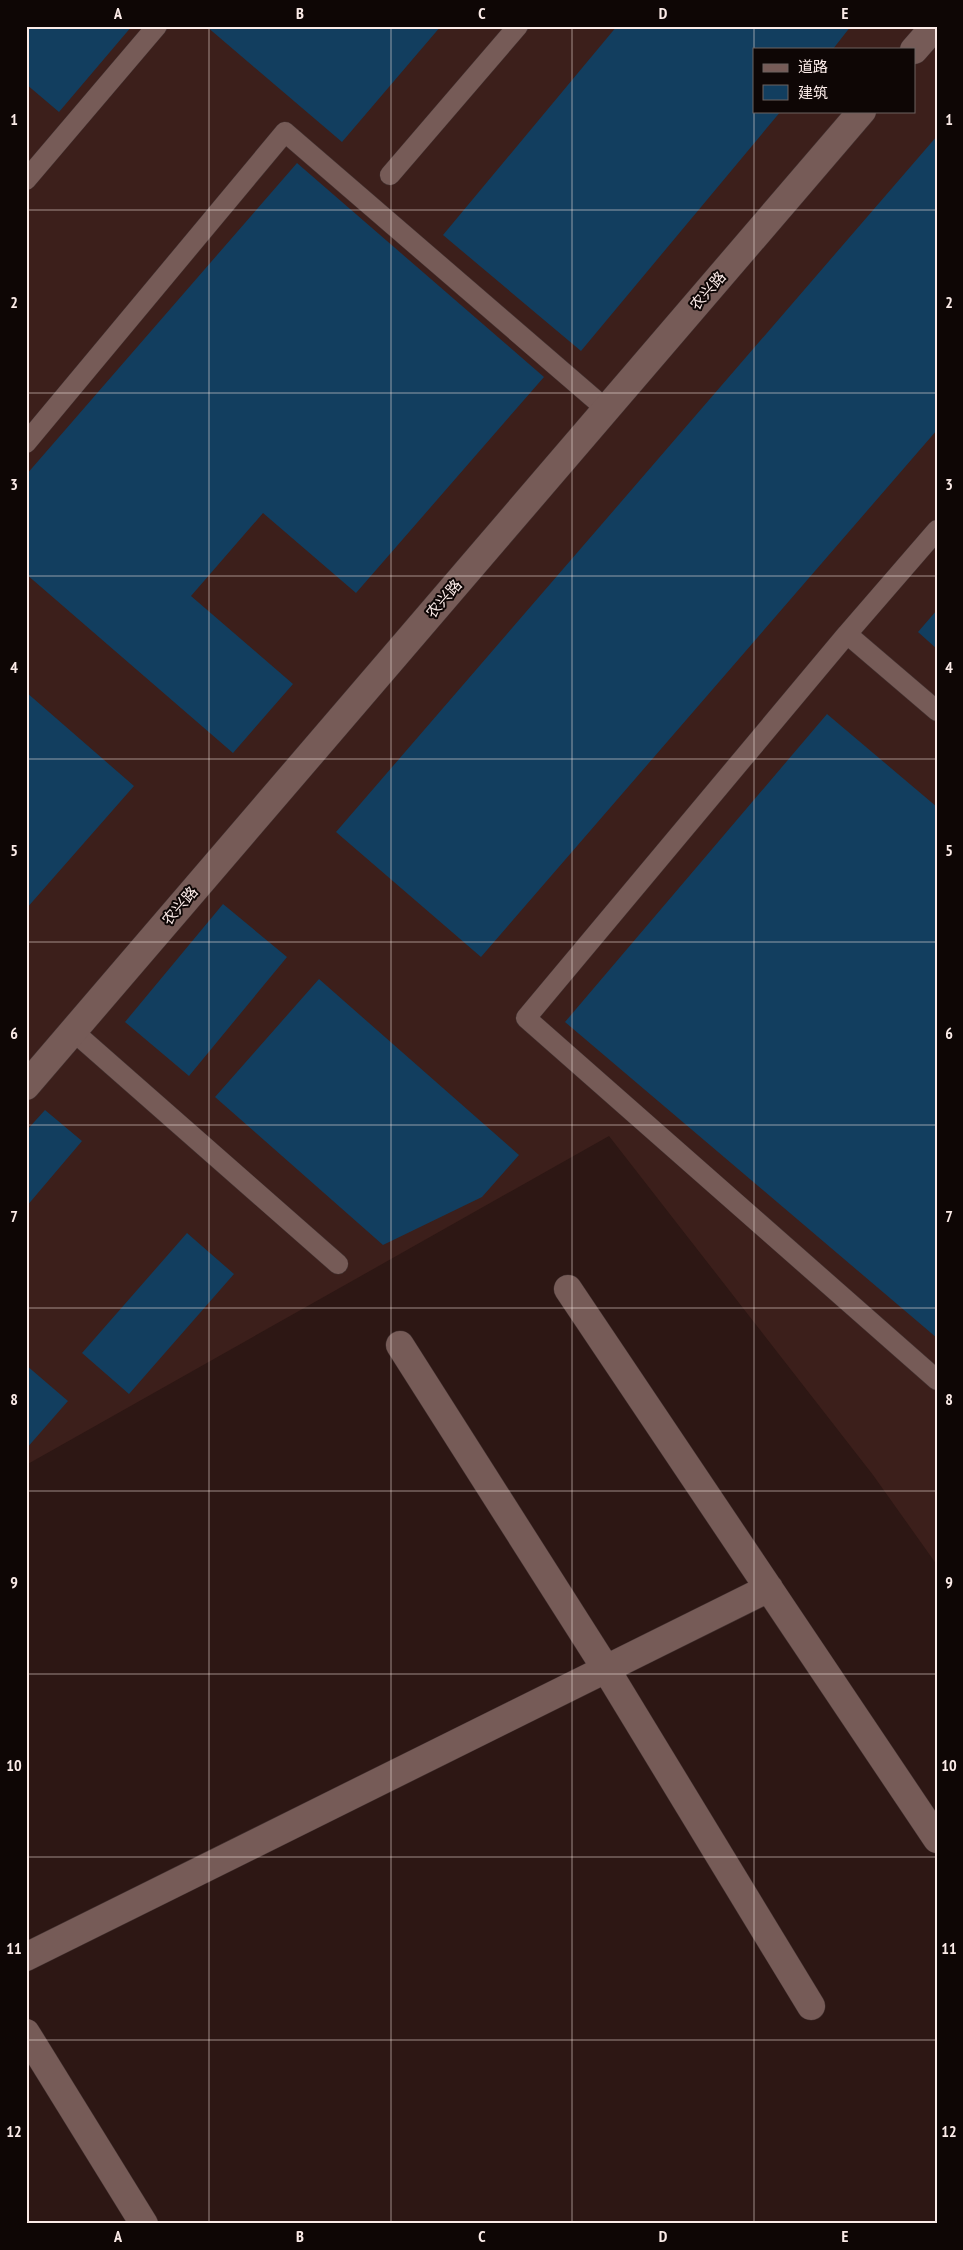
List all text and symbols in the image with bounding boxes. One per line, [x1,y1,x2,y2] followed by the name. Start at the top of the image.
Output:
[113,3,123,23] text: A
[296,3,304,23] text: B
[478,3,486,23] text: C
[659,3,668,23] text: D
[842,3,849,23] text: E
[753,48,916,112] legend
[798,57,828,76] text: 道路
[798,83,828,102] text: 建筑
[10,109,18,129] text: 1
[945,109,953,129] text: 1
[686,267,730,314] street label: 农兴路
[10,292,18,312] text: 2
[945,292,953,312] text: 2
[10,474,18,494] text: 3
[945,474,953,494] text: 3
[422,575,466,622] street label: 农兴路
[10,657,18,677] text: 4
[945,657,953,677] text: 4
[10,840,18,860] text: 5
[945,840,953,860] text: 5
[158,882,202,929] street label: 农兴路
[10,1023,18,1043] text: 6
[945,1023,953,1043] text: 6
[10,1206,18,1226] text: 7
[945,1206,953,1226] text: 7
[10,1389,18,1409] text: 8
[945,1389,953,1409] text: 8
[10,1572,18,1592] text: 9
[945,1572,953,1592] text: 9
[6,1755,22,1775] text: 10
[941,1755,957,1775] text: 10
[6,1938,22,1958] text: 11
[941,1938,957,1958] text: 11
[6,2121,22,2141] text: 12
[941,2121,957,2141] text: 12
[113,2226,123,2246] text: A
[296,2226,304,2246] text: B
[478,2226,486,2246] text: C
[659,2226,668,2246] text: D
[842,2226,849,2246] text: E

